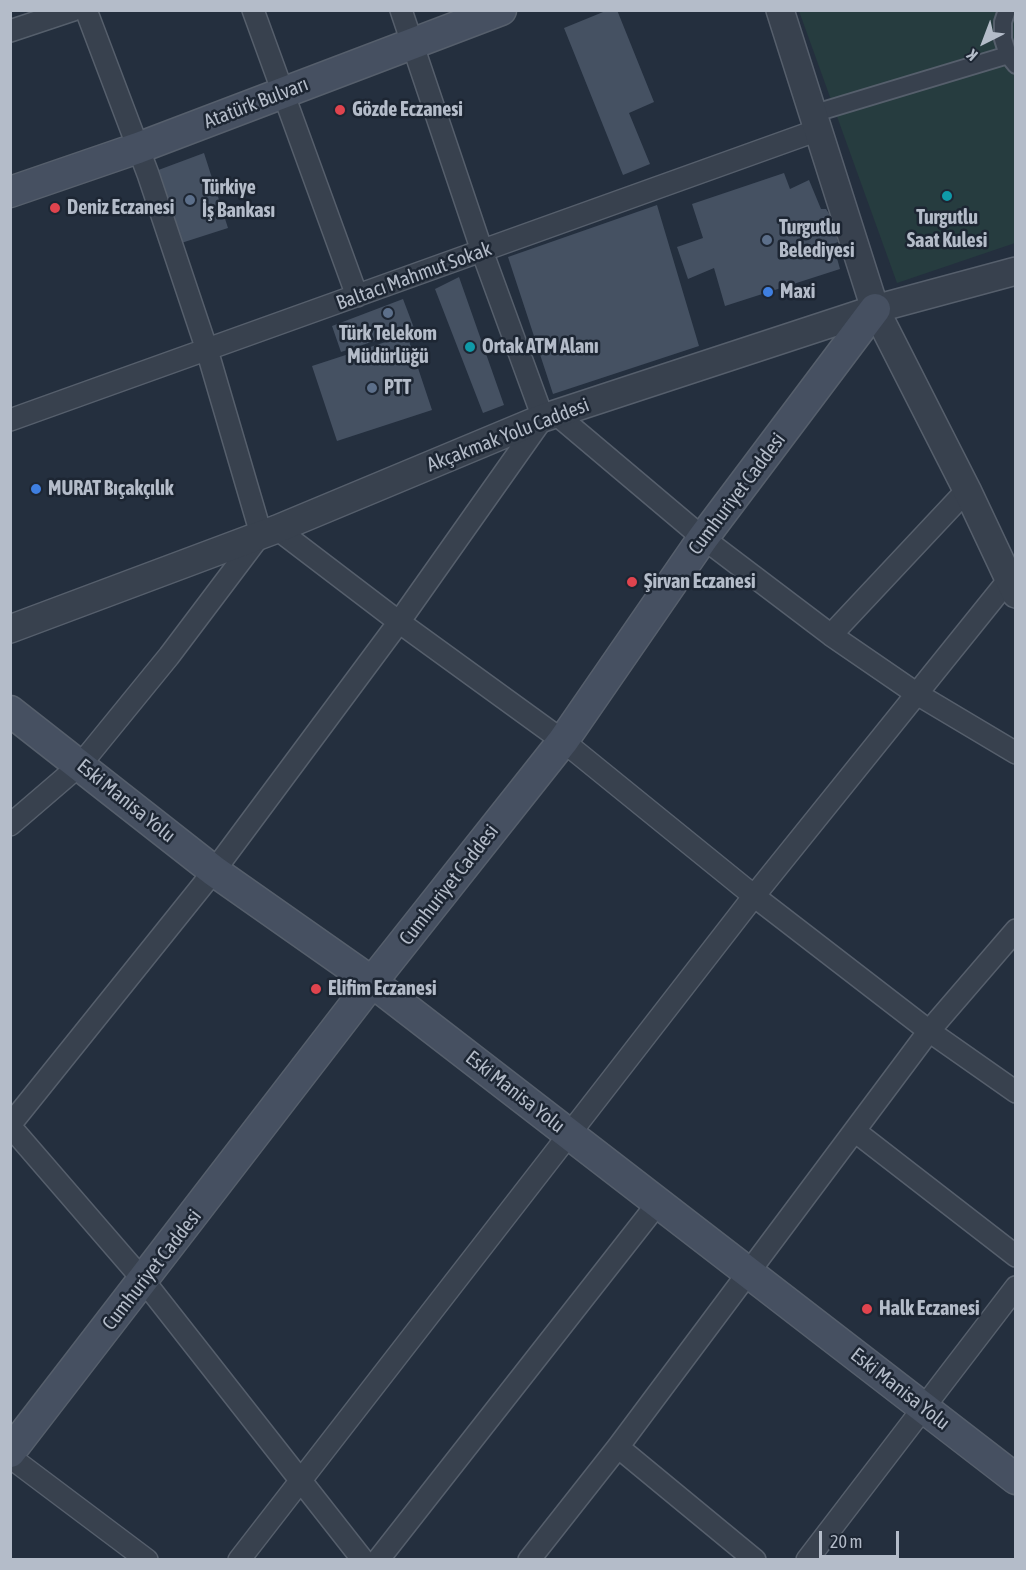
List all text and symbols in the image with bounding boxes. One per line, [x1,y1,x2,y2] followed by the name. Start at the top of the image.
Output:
[954,12,1014,72] north arrow
[963,46,981,65] text: K
[200,72,312,134] street label: Atatürk Bulvarı
[352,98,463,122] place label: Gözde Eczanesi
[333,103,347,117] marker: Gözde Eczanesi
[202,176,275,223] place label: Türkiye İş Bankası
[940,189,954,203] marker: Turgutlu Saat Kulesi
[183,193,197,207] marker: Türkiye İş Bankası
[67,196,174,220] place label: Deniz Eczanesi
[48,201,62,215] marker: Deniz Eczanesi
[907,206,987,253] place label: Turgutlu Saat Kulesi
[779,216,854,263] place label: Turgutlu Belediyesi
[760,233,774,247] marker: Turgutlu Belediyesi
[333,237,495,315] street label: Baltacı Mahmut Sokak
[780,280,815,304] place label: Maxi
[761,285,775,299] marker: Maxi
[381,306,395,320] marker: Türk Telekom Müdürlüğü
[339,322,437,369] place label: Türk Telekom Müdürlüğü
[482,335,599,359] place label: Ortak ATM Alanı
[463,340,477,354] marker: Ortak ATM Alanı
[384,376,411,400] place label: PTT
[365,381,379,395] marker: PTT
[424,393,592,477] street label: Akçakmak Yolu Caddesi
[683,428,791,560] street label: Cumhuriyet Caddesi
[48,477,174,501] place label: MURAT Bıçakçılık
[29,482,43,496] marker: MURAT Bıçakçılık
[644,570,756,594] place label: Şirvan Eczanesi
[625,575,639,589] marker: Şirvan Eczanesi
[72,754,180,848] street label: Eski Manisa Yolu
[394,820,504,950] street label: Cumhuriyet Caddesi
[328,977,437,1001] place label: Elifim Eczanesi
[309,982,323,996] marker: Elifim Eczanesi
[461,1046,569,1138] street label: Eski Manisa Yolu
[97,1205,207,1335] street label: Cumhuriyet Caddesi
[879,1297,980,1321] place label: Halk Eczanesi
[860,1302,874,1316] marker: Halk Eczanesi
[846,1343,954,1435] street label: Eski Manisa Yolu
[822,1519,902,1557] scale bar
[830,1531,862,1552] text: 20 m

